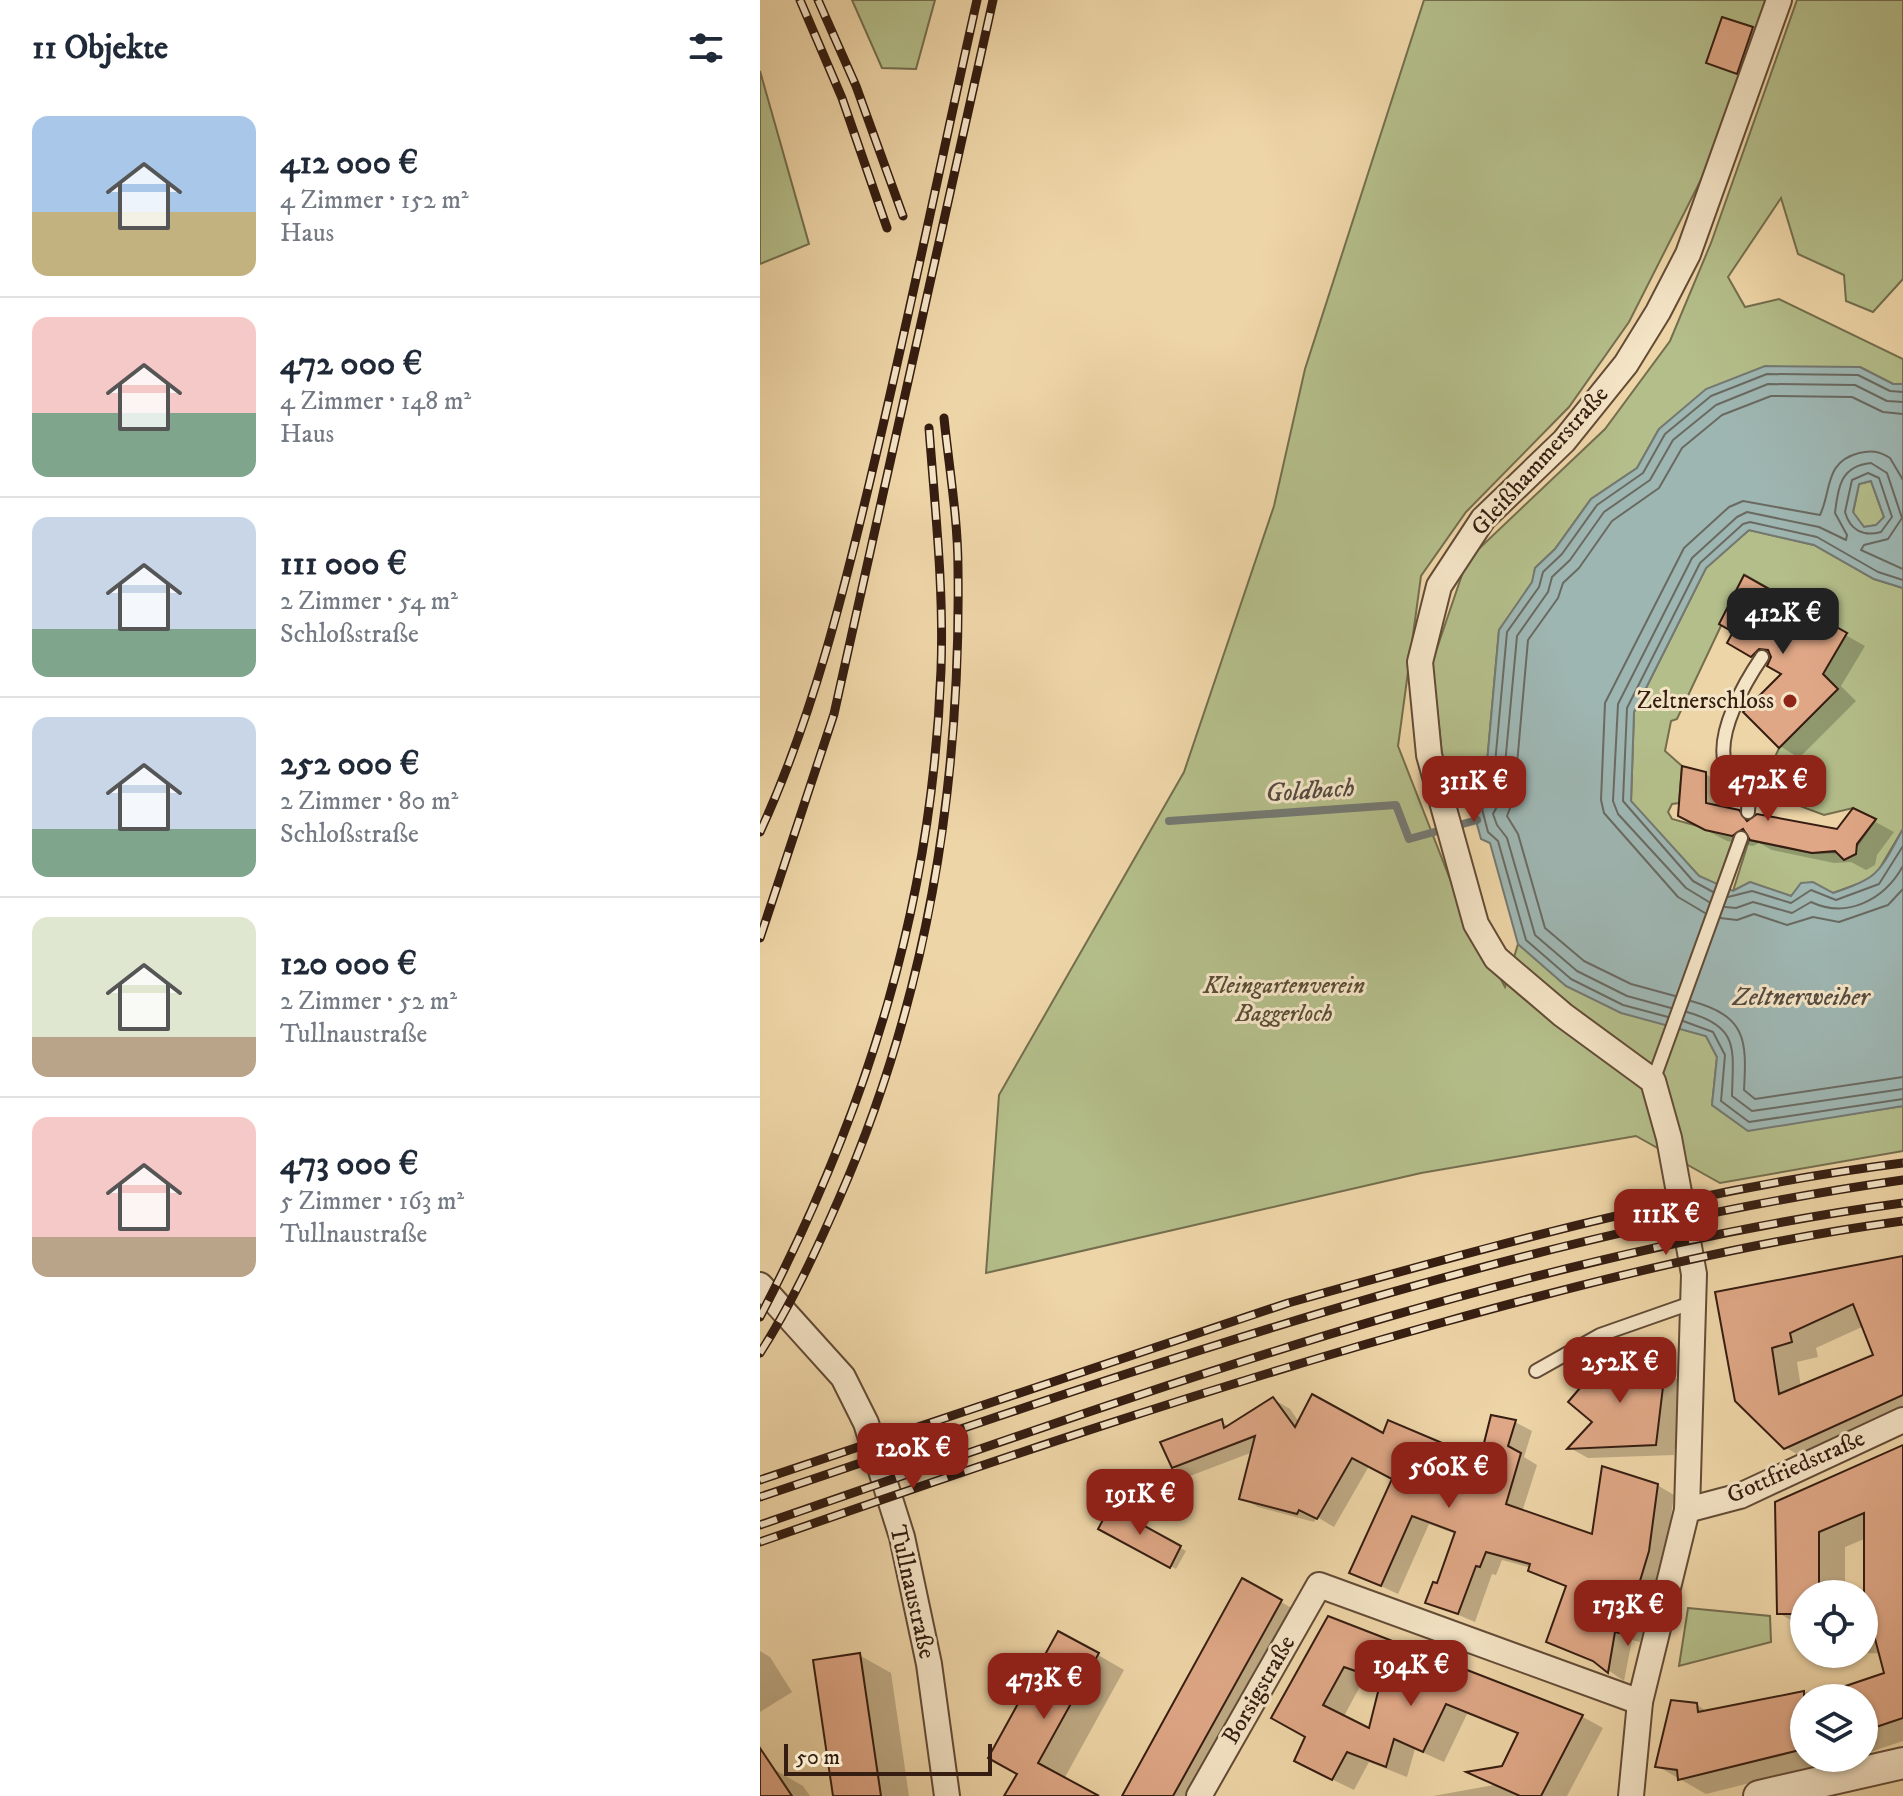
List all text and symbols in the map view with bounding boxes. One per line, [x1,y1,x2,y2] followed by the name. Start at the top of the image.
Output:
[684,26,728,70] icon: filters
[32,27,168,69] text: 11 Objekte
[280,142,418,184] text: 412 000 €
[96,148,192,244] icon: home
[280,184,469,217] text: 4 Zimmer · 152 m²
[280,217,334,250] text: Haus
[280,343,422,385] text: 472 000 €
[96,349,192,445] icon: home
[1465,380,1615,542] street label: Gleißhammerstraße
[280,385,471,418] text: 4 Zimmer · 148 m²
[280,418,334,451] text: Haus
[280,543,407,585] text: 111 000 €
[96,549,192,645] icon: home
[280,585,458,618] text: 2 Zimmer · 54 m²
[1718,588,1848,656] pin: 412K €
[1745,597,1821,630] text: 412K €
[280,618,419,651] text: Schloßstraße
[1637,686,1774,716] place label: Zeltnerschloss
[1781,692,1799,710] marker: Zeltnerschloss
[280,743,420,785] text: 252 000 €
[96,749,192,845] icon: home
[1703,755,1833,823] pin: 472K €
[1409,756,1539,824] pin: 311K €
[1728,764,1808,797] text: 472K €
[1440,765,1508,798] text: 311K €
[1264,771,1356,811] water label: Goldbach
[280,785,458,818] text: 2 Zimmer · 80 m²
[280,818,419,851] text: Schloßstraße
[280,943,417,985] text: 120 000 €
[96,949,192,1045] icon: home
[1202,971,1365,1029] park label: Kleingartenverein Baggerloch
[1731,981,1871,1014] water label: Zeltnerweiher
[280,985,457,1018] text: 2 Zimmer · 52 m²
[280,1018,427,1051] text: Tullnaustraße
[280,1143,418,1185] text: 473 000 €
[96,1149,192,1245] icon: home
[280,1185,464,1218] text: 5 Zimmer · 163 m²
[1601,1189,1731,1257] pin: 111K €
[1632,1198,1700,1231] text: 111K €
[280,1218,427,1251] text: Tullnaustraße
[1555,1337,1685,1405] pin: 252K €
[1581,1346,1659,1379] text: 252K €
[848,1423,978,1491] pin: 120K €
[1722,1423,1870,1511] street label: Gottfriedstraße
[875,1432,951,1465] text: 120K €
[1384,1442,1514,1510] pin: 560K €
[1409,1451,1489,1484] text: 560K €
[1075,1469,1205,1537] pin: 191K €
[1105,1478,1175,1511] text: 191K €
[882,1522,942,1662] street label: Tullnaustraße
[1563,1580,1693,1648] pin: 173K €
[1790,1580,1878,1772] map controls
[1790,1580,1878,1668] button: locate
[1592,1589,1664,1622] text: 173K €
[1216,1630,1302,1750] street label: Borsigstraße
[1346,1640,1476,1708] pin: 194K €
[1373,1649,1449,1682] text: 194K €
[979,1653,1109,1721] pin: 473K €
[1006,1662,1082,1695] text: 473K €
[1790,1684,1878,1772] button: layers
[784,1740,992,1776] scale bar
[796,1744,840,1771] text: 50 m

